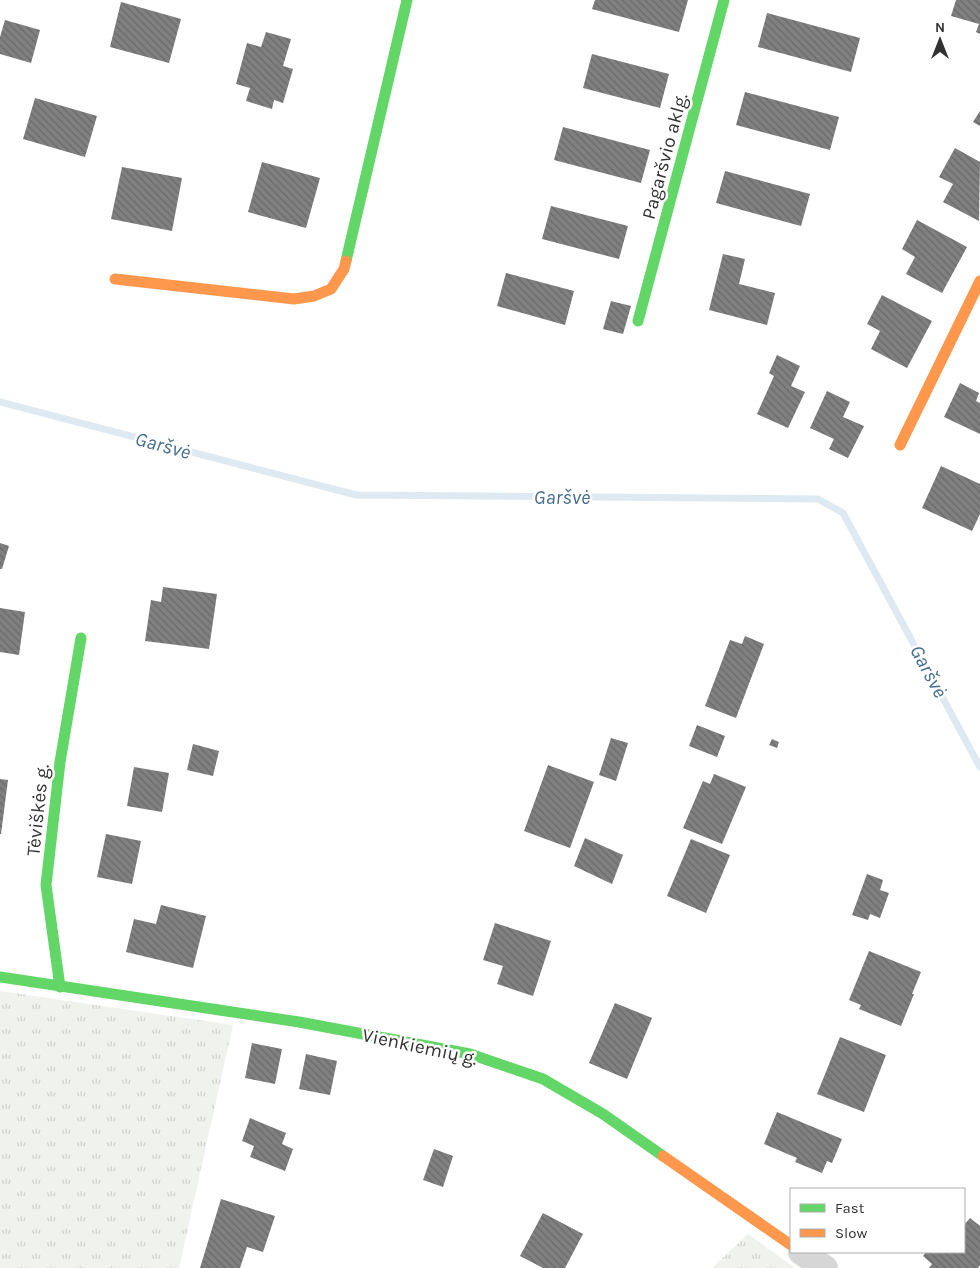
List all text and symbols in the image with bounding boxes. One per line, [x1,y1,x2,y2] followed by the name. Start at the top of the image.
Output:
[915,15,965,65] north arrow
[935,19,945,36] text: N
[638,91,692,222] street label: Pagaršvio aklg.
[133,427,193,464] water label: Garšvė
[534,486,590,509] water label: Garšvė
[905,641,952,702] water label: Garšvė
[22,763,54,857] street label: Tėviškės g.
[360,1024,479,1070] street label: Vienkiemių g.
[790,1188,965,1253] legend
[835,1199,865,1217] text: Fast
[835,1224,867,1242] text: Slow

